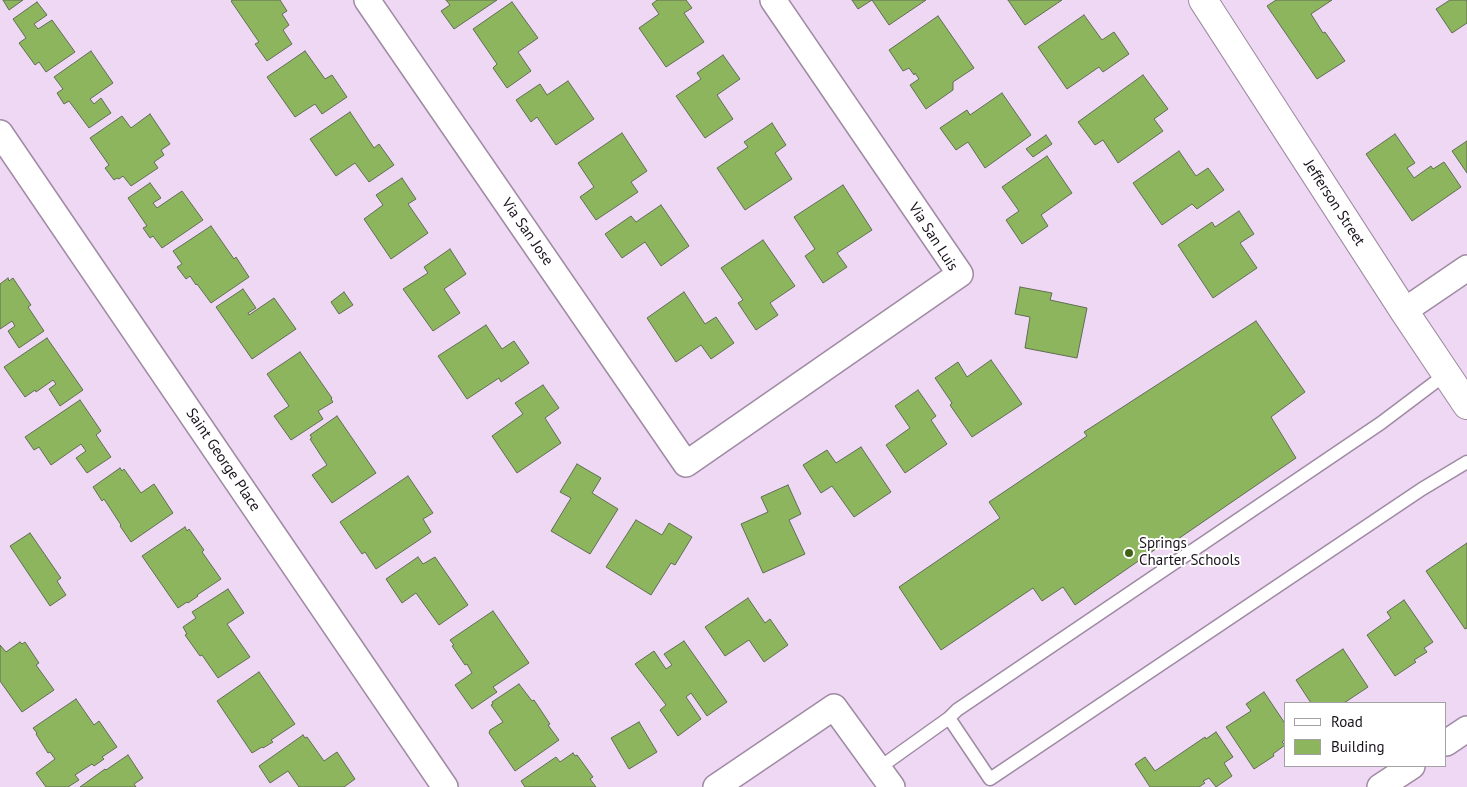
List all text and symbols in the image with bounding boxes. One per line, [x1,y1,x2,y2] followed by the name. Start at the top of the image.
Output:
[1299,157,1369,249] street label: Jefferson Street
[497,195,557,269] street label: Via San Jose
[904,200,962,274] street label: Via San Luis
[182,405,264,515] street label: Saint George Place
[1139,535,1240,570] place label: Springs Charter Schools
[1123,547,1135,559] marker: Springs Charter Schools
[1284,702,1447,767] legend
[1331,712,1363,731] text: Road
[1331,737,1385,756] text: Building

